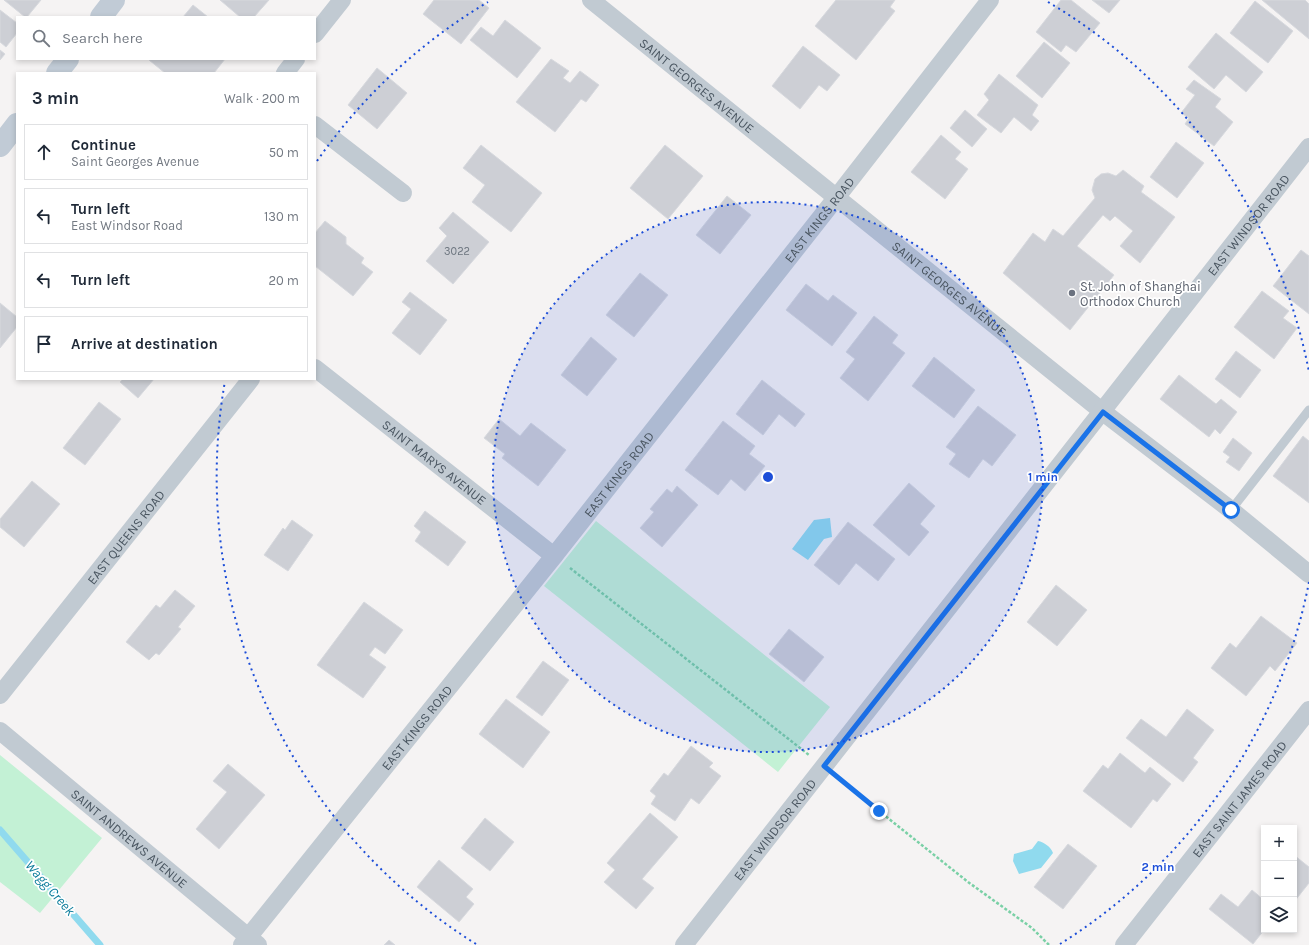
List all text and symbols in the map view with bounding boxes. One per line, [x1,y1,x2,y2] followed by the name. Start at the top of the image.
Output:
[16,16,316,60] search box
[30,27,52,49] icon: search
[62,29,143,47] text: Search here
[637,35,757,136] street label: SAINT GEORGES AVENUE
[32,88,79,108] text: 3 min
[224,91,300,106] text: Walk · 200 m
[71,136,136,154] text: Continue
[33,141,55,163] icon: ahead
[269,145,299,160] text: 50 m
[71,154,199,169] text: Saint Georges Avenue
[1204,171,1293,278] street label: EAST WINDSOR ROAD
[781,174,857,265] street label: EAST KINGS ROAD
[71,200,130,218] text: Turn left
[33,205,55,227] icon: left
[264,209,299,224] text: 130 m
[71,218,183,233] text: East Windsor Road
[889,238,1010,339] street label: SAINT GEORGES AVENUE
[444,245,470,258] house number: 3022
[33,269,55,291] icon: left
[71,271,130,289] text: Turn left
[269,273,299,288] text: 20 m
[1080,279,1201,309] place label: St. John of Shanghai Orthodox Church
[1067,288,1077,298] marker: St. John of Shanghai Orthodox Church
[33,333,55,355] icon: arrive
[71,335,218,353] text: Arrive at destination
[379,416,489,507] street label: SAINT MARYS AVENUE
[580,428,657,520] street label: EAST KINGS ROAD
[761,470,775,484] centre of rings
[1028,470,1058,484] text: 1 min
[84,487,168,587] street label: EAST QUEENS ROAD
[1222,501,1240,519] route start
[378,682,455,773] street label: EAST KINGS ROAD
[1189,738,1290,860] street label: EAST SAINT JAMES ROAD
[730,776,819,883] street label: EAST WINDSOR ROAD
[68,786,191,891] street label: SAINT ANDREWS AVENUE
[870,802,888,820] route end
[1261,825,1297,933] map controls
[1261,825,1297,861] button: +
[21,857,79,920] water label: Wagg Creek
[1141,860,1175,874] text: 2 min
[1261,861,1297,897] button: −
[1261,897,1297,933] button: layers

